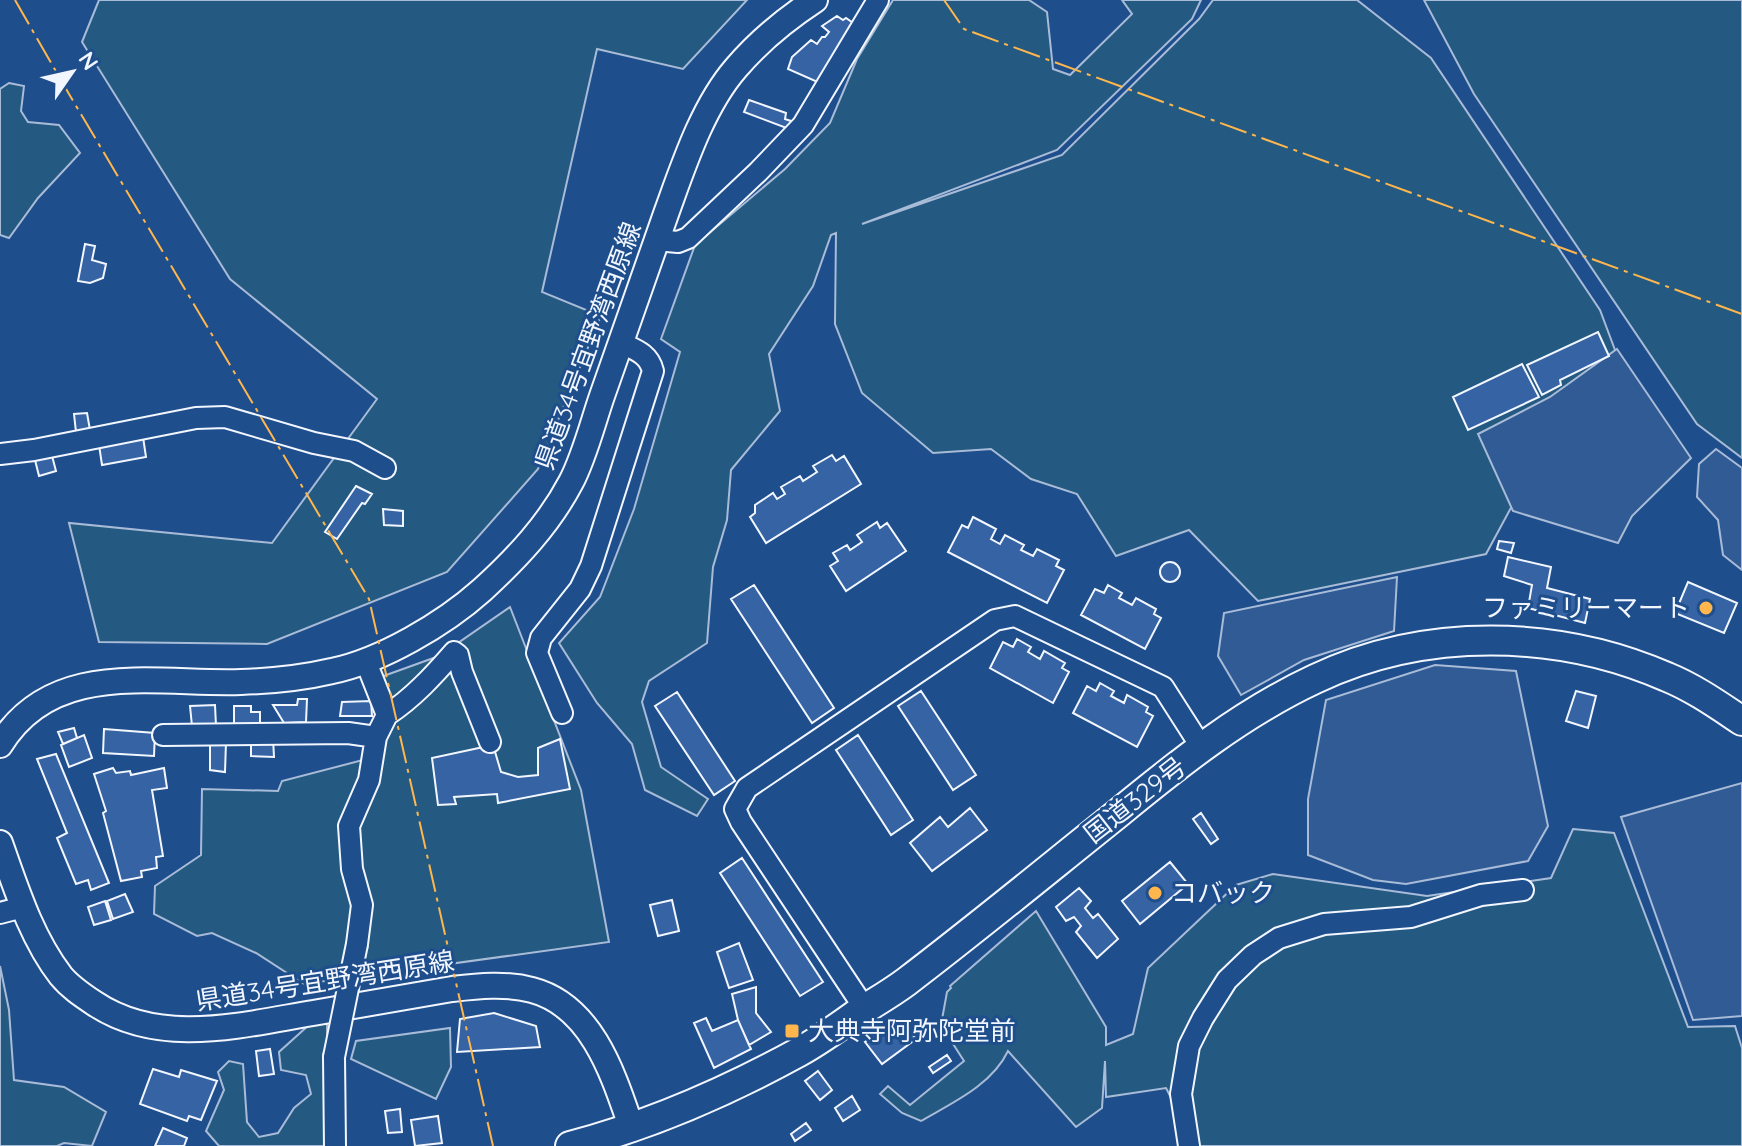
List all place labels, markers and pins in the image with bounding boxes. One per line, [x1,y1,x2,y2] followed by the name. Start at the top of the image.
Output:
[1482,591,1690,624] place label: ファミリーマート
[1697,599,1715,617] marker: ファミリーマート
[1171,876,1275,909] place label: コバック
[1146,884,1164,902] marker: コバック
[808,1014,1016,1047] place label: 大典寺阿弥陀堂前
[783,1022,801,1040] marker: 大典寺阿弥陀堂前

